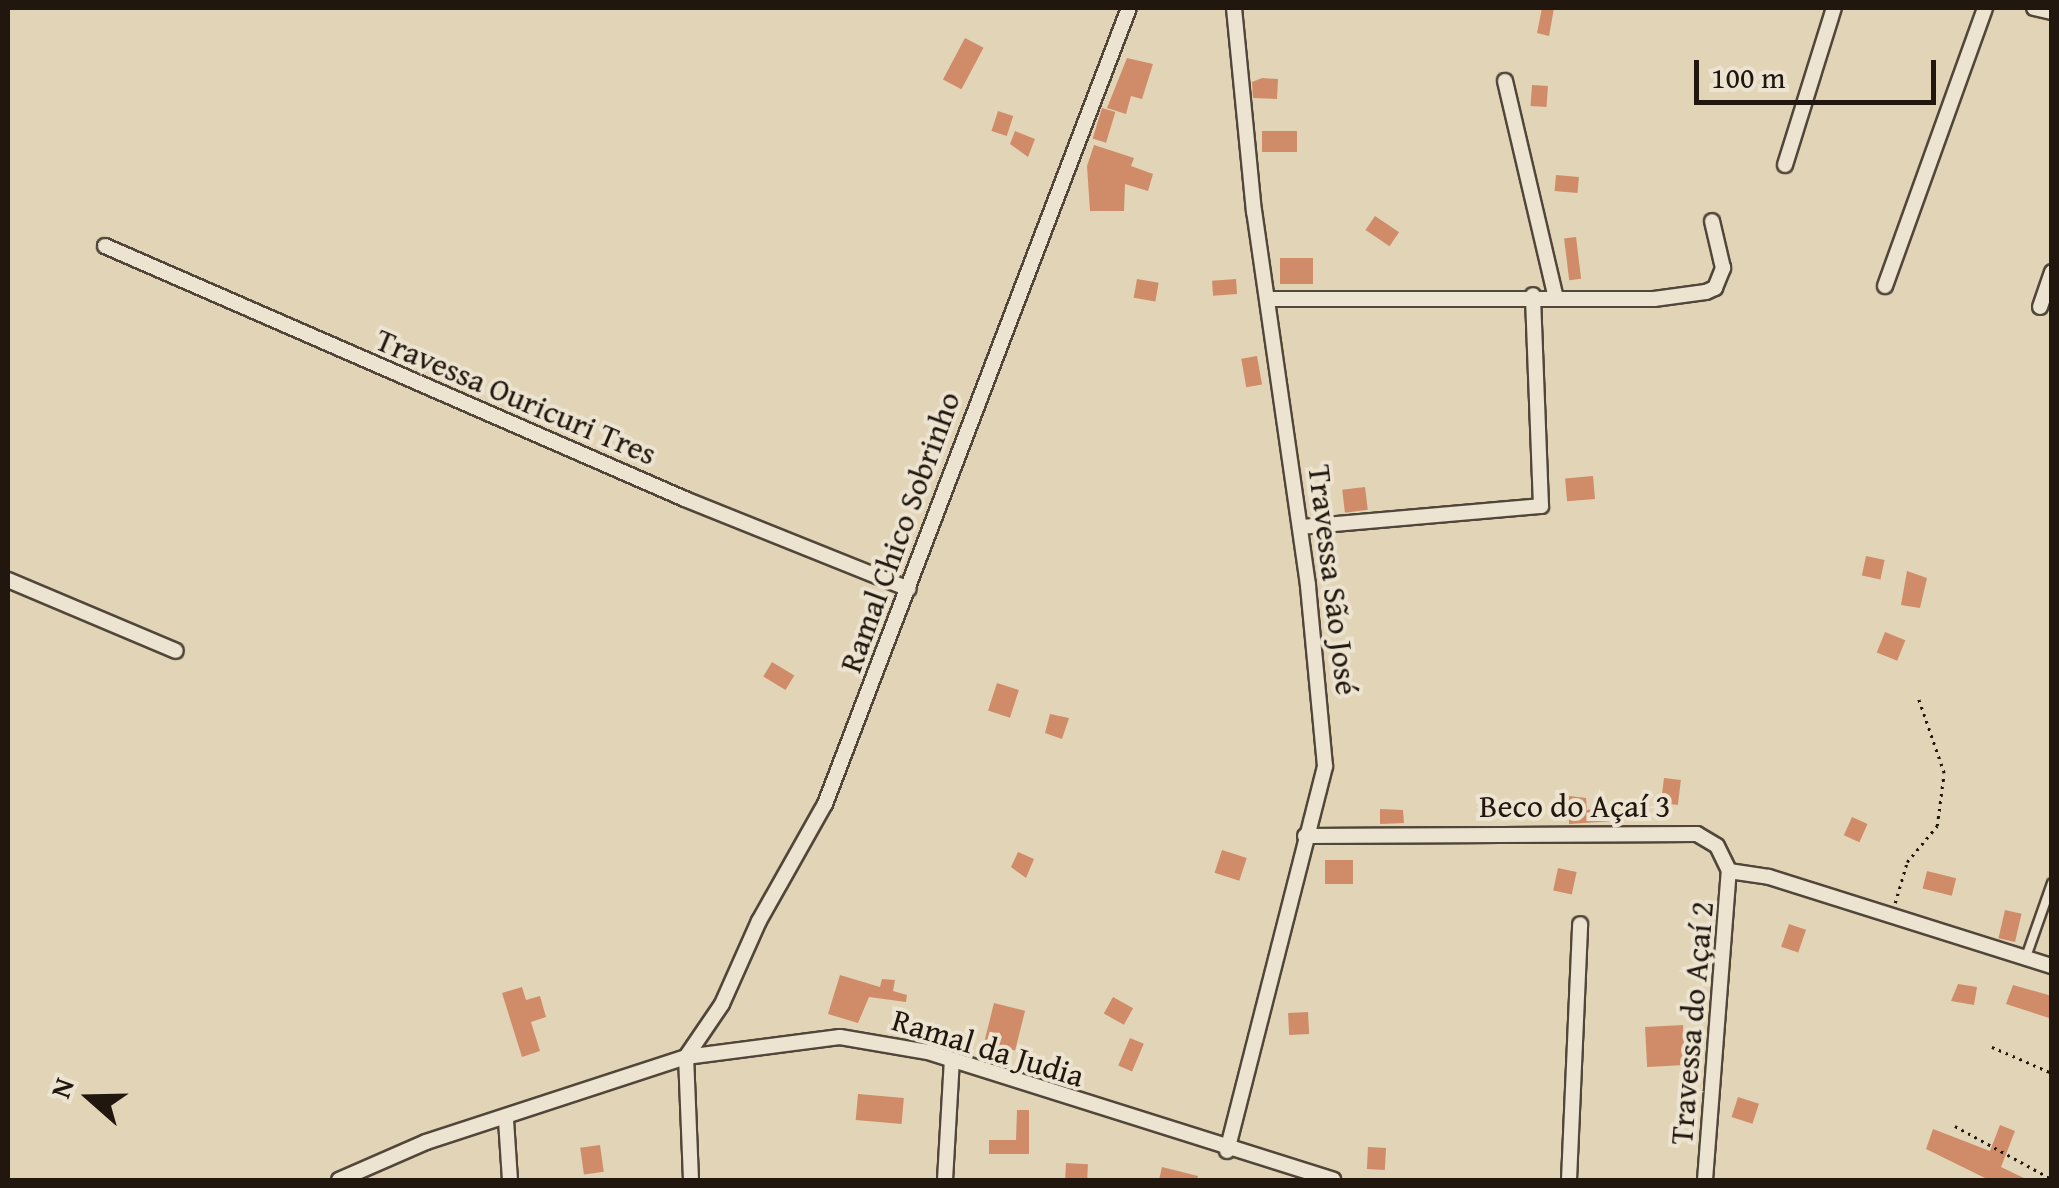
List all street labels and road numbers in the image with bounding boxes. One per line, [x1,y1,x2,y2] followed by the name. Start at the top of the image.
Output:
[370,320,662,474] street label: Travessa Ouricuri Tres
[831,386,969,678] street label: Ramal Chico Sobrinho
[1300,463,1366,697] street label: Travessa São José
[1479,787,1671,825] street label: Beco do Açaí 3
[1662,900,1722,1146] street label: Travessa do Açaí 2
[887,1001,1089,1095] street label: Ramal da Judia

